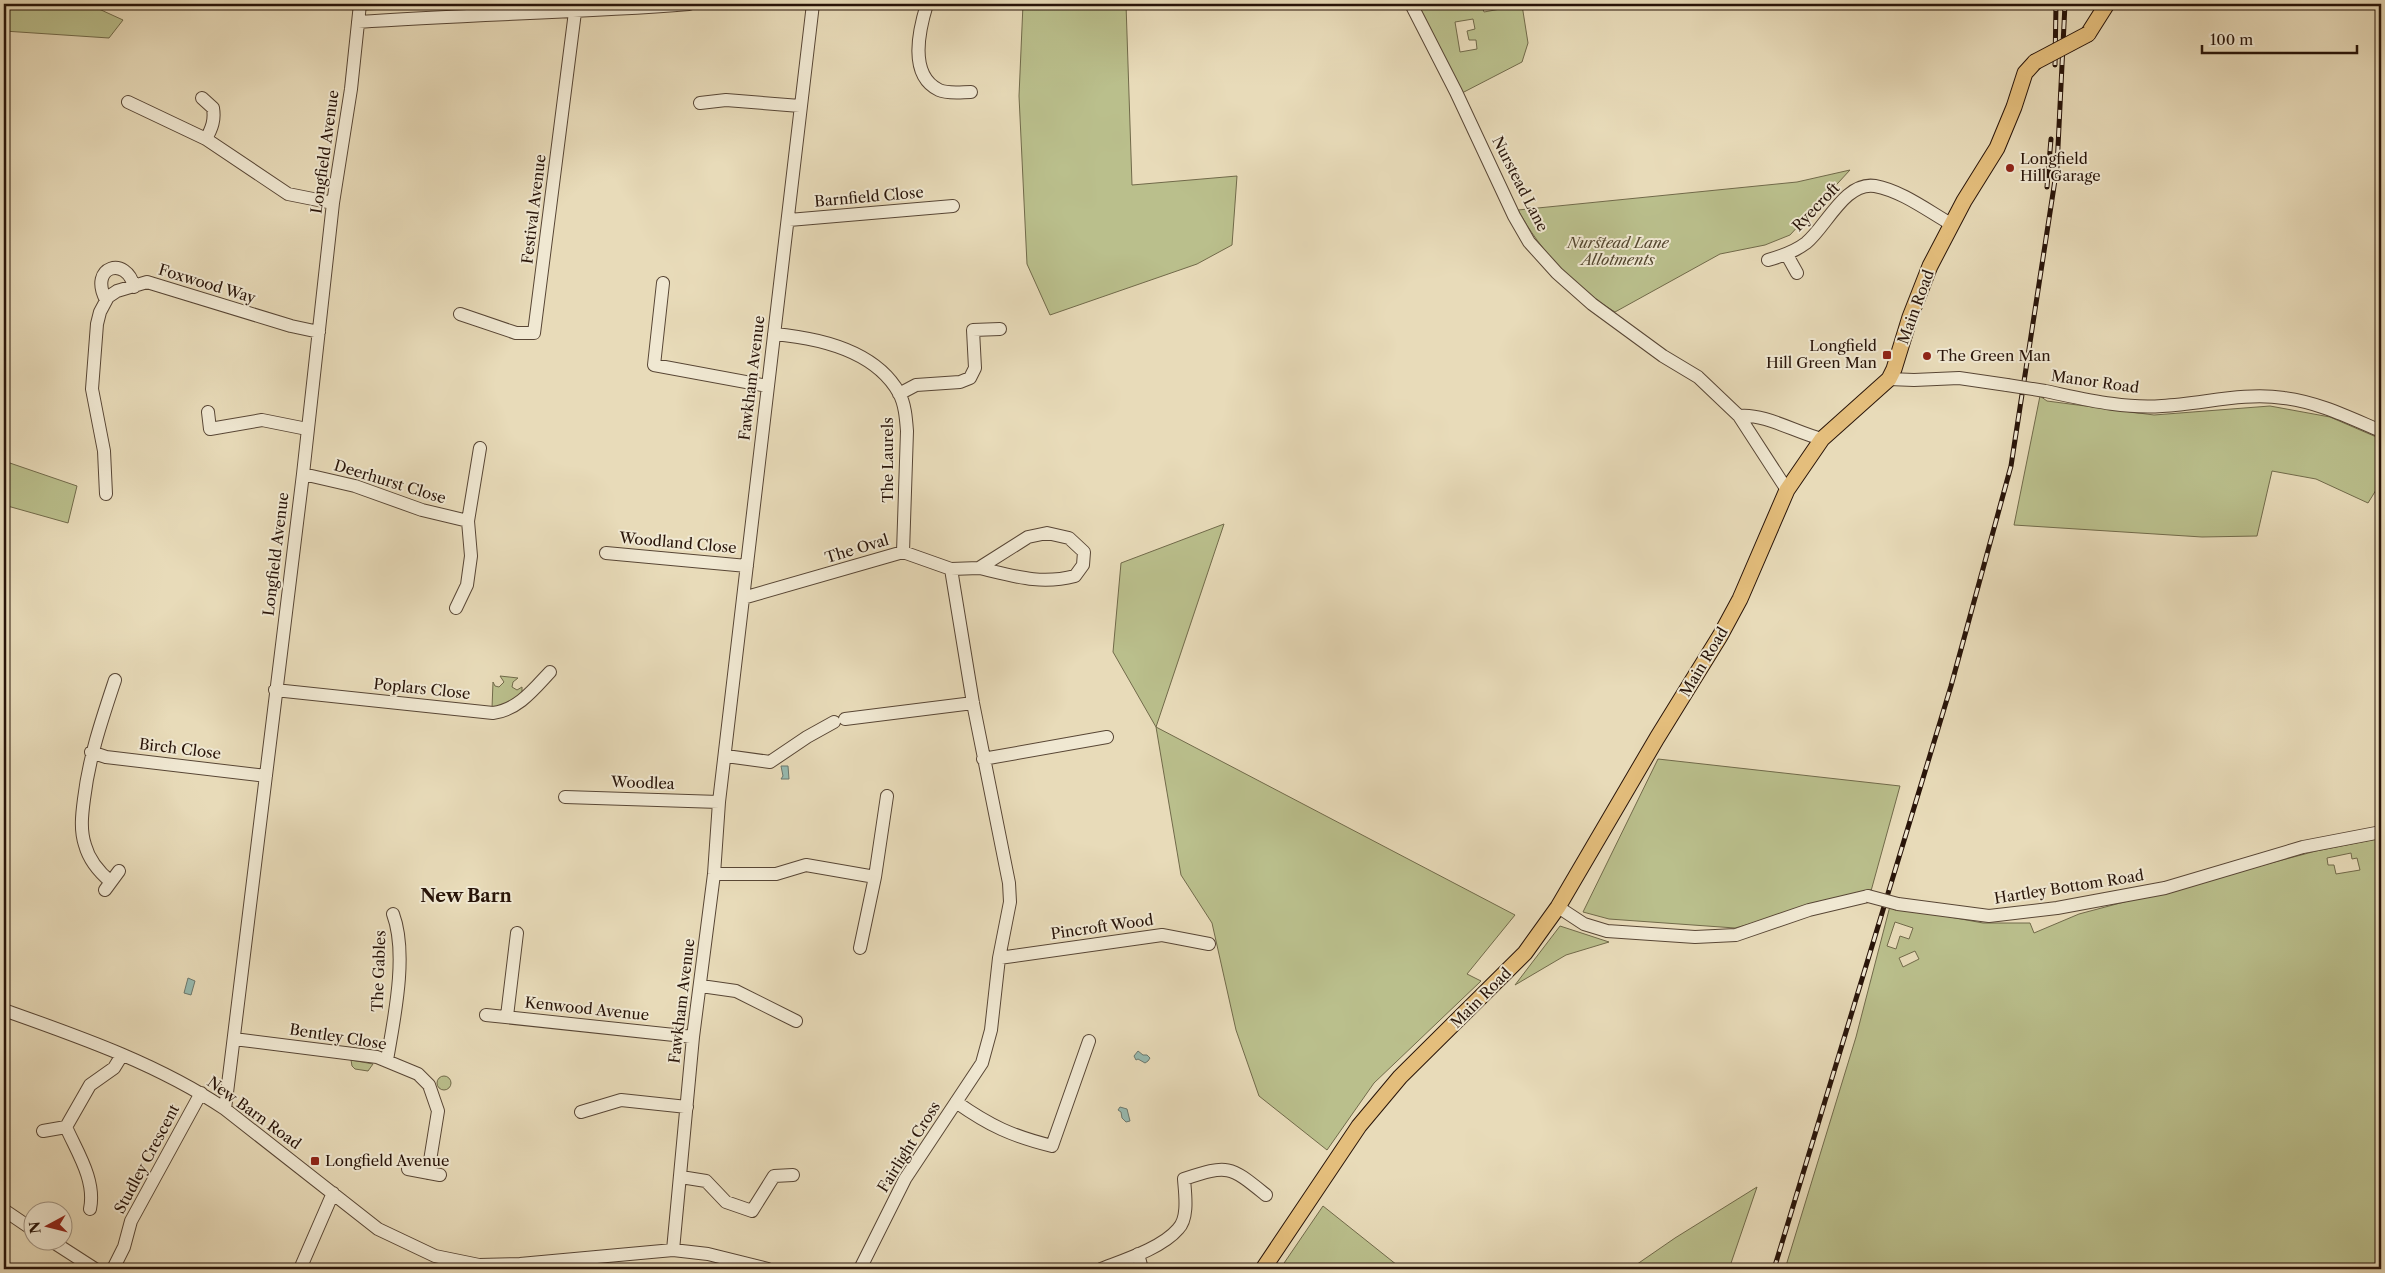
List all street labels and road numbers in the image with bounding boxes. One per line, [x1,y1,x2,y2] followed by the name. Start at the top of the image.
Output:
[306,89,343,215] street label: Longfield Avenue
[1488,133,1553,235] street label: Nurstead Lane
[517,153,550,265] street label: Festival Avenue
[1788,178,1844,235] street label: Ryecroft
[813,182,924,211] street label: Barnfield Close
[156,260,259,307] street label: Foxwood Way
[1893,267,1938,347] street label: Main Road
[734,314,769,441] street label: Fawkham Avenue
[2050,366,2140,397] street label: Manor Road
[878,417,897,503] street label: The Laurels
[332,455,448,508] street label: Deerhurst Close
[258,491,293,617] street label: Longfield Avenue
[618,528,738,557] street label: Woodland Close
[823,530,891,567] street label: The Oval
[1675,623,1732,700] street label: Main Road
[373,674,471,703] street label: Poplars Close
[138,734,222,763] street label: Birch Close
[610,772,675,793] street label: Woodlea
[1993,865,2145,908] street label: Hartley Bottom Road
[1049,910,1154,943] street label: Pincroft Wood
[368,930,389,1012] street label: The Gables
[664,937,699,1064] street label: Fawkham Avenue
[1446,963,1515,1032] street label: Main Road
[524,993,650,1024] street label: Kenwood Avenue
[288,1019,388,1054] street label: Bentley Close
[204,1072,305,1153] street label: New Barn Road
[873,1098,944,1196] street label: Fairlight Cross
[110,1100,184,1217] street label: Studley Crescent

